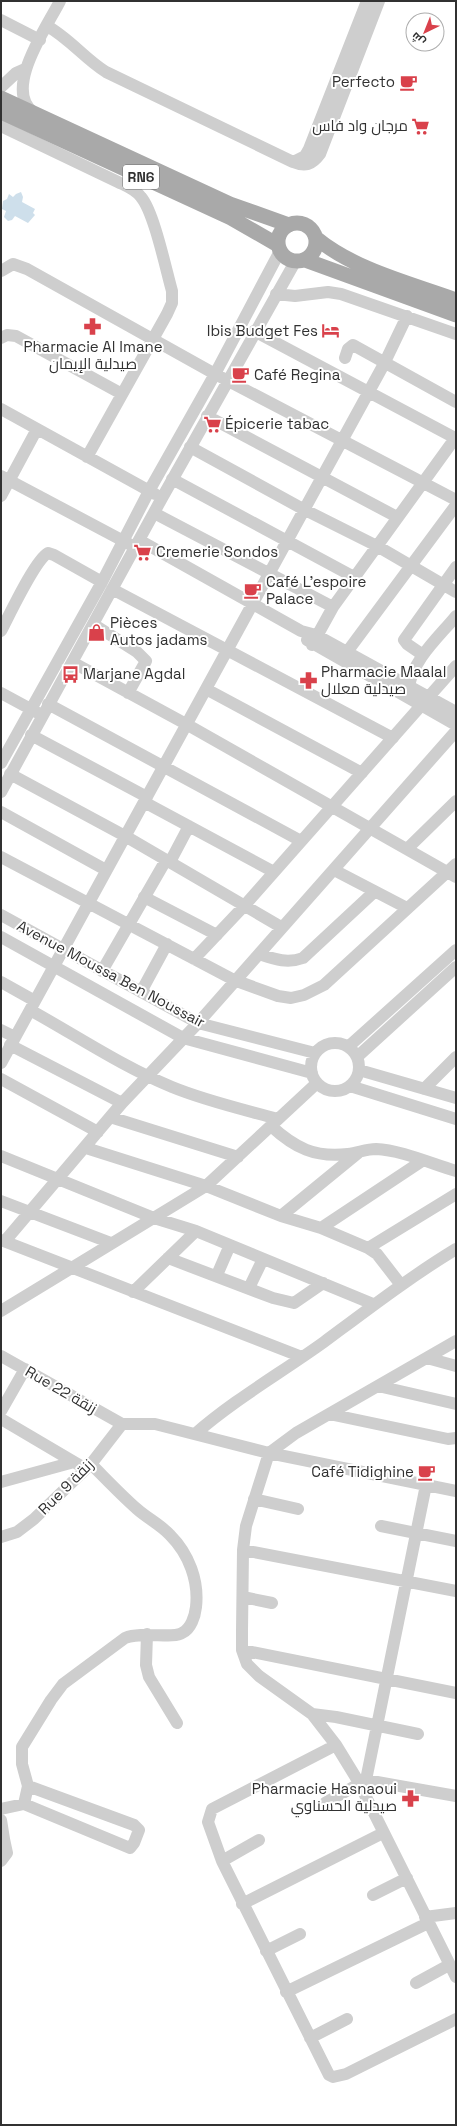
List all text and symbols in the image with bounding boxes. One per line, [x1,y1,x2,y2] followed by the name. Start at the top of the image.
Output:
[405,12,445,52] north arrow
[408,29,428,49] text: ش
[332,72,395,91] place label: Perfecto
[398,72,418,92] cafe icon: Perfecto
[312,116,408,136] place label: مرجان واد فاس
[411,116,431,136] supermarket icon: مرجان واد فاس
[123,165,159,189] road number: RN6
[83,316,103,336] pharmacy icon: Pharmacie Al Imane صيدلية الإيمان
[207,321,318,340] place label: Ibis Budget Fes
[321,321,341,341] hotel icon: Ibis Budget Fes
[23,337,163,374] place label: Pharmacie Al Imane صيدلية الإيمان
[231,365,251,385] cafe icon: Café Regina
[254,365,341,384] place label: Café Regina
[202,414,222,434] supermarket icon: Épicerie tabac
[225,414,329,433] place label: Épicerie tabac
[133,542,153,562] supermarket icon: Cremerie Sondos
[156,542,278,561] place label: Cremerie Sondos
[266,572,366,608] place label: Café L'espoire Palace
[243,581,263,601] cafe icon: Café L'espoire Palace
[110,613,208,649] place label: Pièces Autos jadams
[87,622,107,642] shop icon: Pièces Autos jadams
[321,662,446,698] place label: Pharmacie Maalal صيدلية معلال
[60,664,80,684] bus stop icon: Marjane Agdal
[83,664,185,683] place label: Marjane Agdal
[298,671,318,691] pharmacy icon: Pharmacie Maalal صيدلية معلال
[14,916,209,1032] street label: Avenue Moussa Ben Noussair
[22,1361,100,1418] street label: Rue 22 زنقة
[34,1455,97,1518] street label: Rue 9 زنقة
[311,1462,414,1481] place label: Café Tidighine
[417,1462,437,1482] cafe icon: Café Tidighine
[252,1779,397,1818] place label: Pharmacie Hasnaoui صيدلية الحسناوي
[400,1788,420,1808] pharmacy icon: Pharmacie Hasnaoui صيدلية الحسناوي

